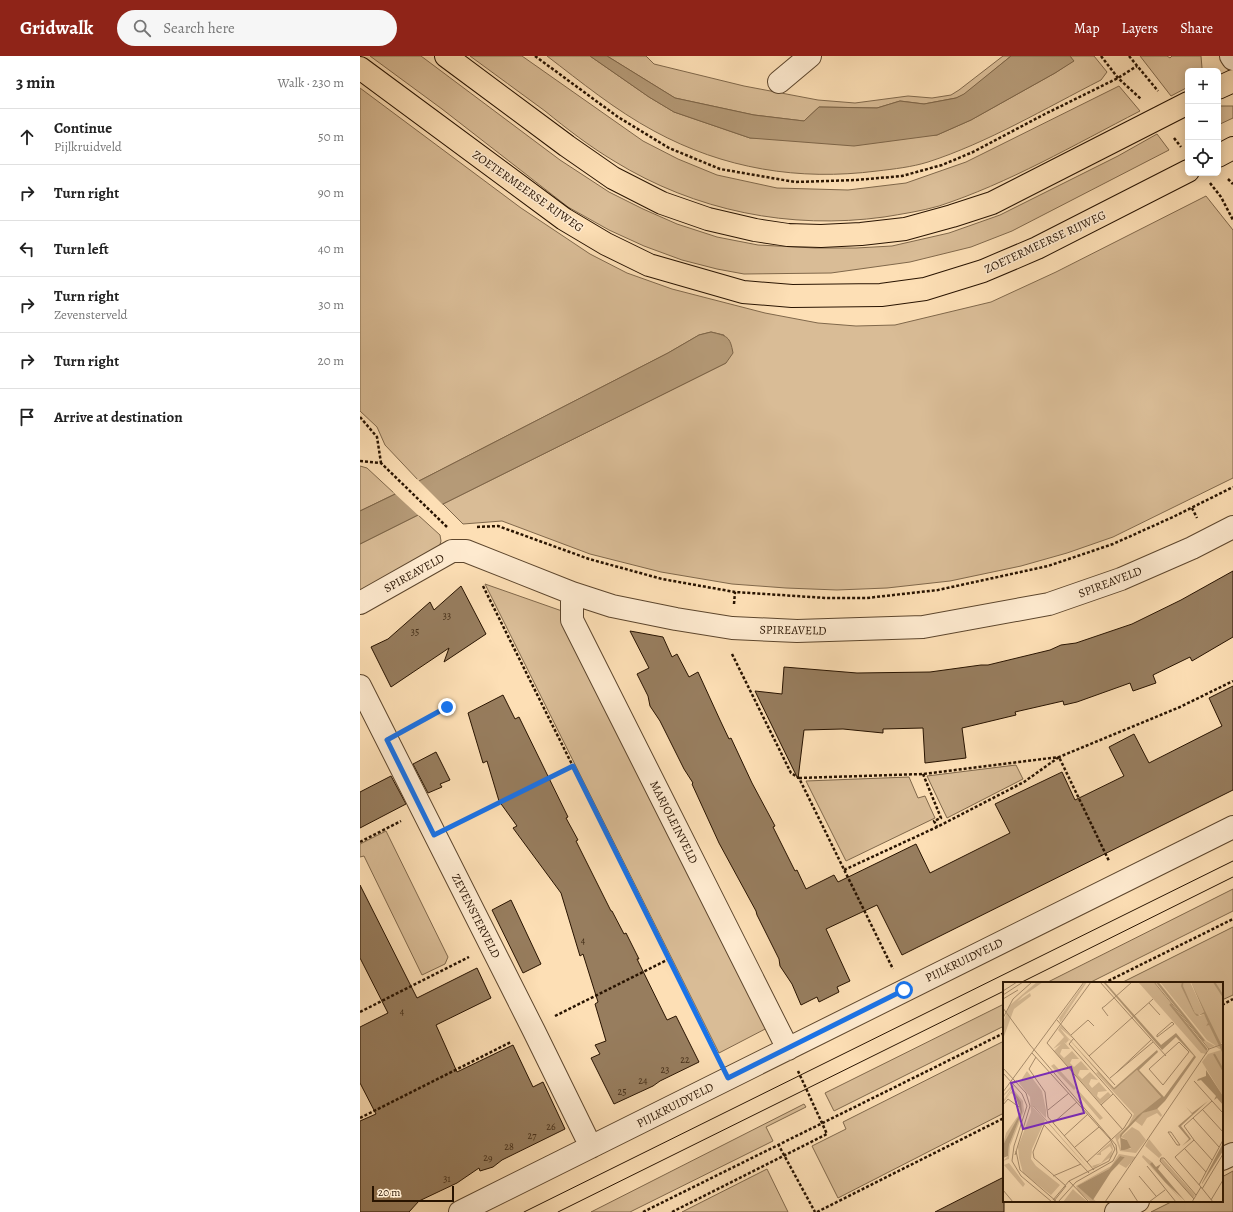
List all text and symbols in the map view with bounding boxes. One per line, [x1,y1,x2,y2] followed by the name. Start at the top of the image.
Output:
[117,10,397,46] search box
[20,15,93,41] text: Gridwalk
[131,17,153,39] icon: search
[163,18,235,38] text: Search here
[1074,19,1100,38] text: Map
[1122,19,1158,38] text: Layers
[1180,19,1213,38] text: Share
[1185,68,1221,176] map controls
[1185,68,1221,104] button: +
[16,71,55,94] text: 3 min
[278,74,344,91] text: Walk · 230 m
[1185,104,1221,140] button: −
[54,118,112,138] text: Continue
[16,126,38,148] icon: ahead
[318,128,344,145] text: 50 m
[54,138,122,155] text: Pijlkruidveld
[1185,140,1221,176] button: locate
[469,146,587,236] street label: ZOETERMEERSE RIJWEG
[16,182,38,204] icon: right
[54,183,119,203] text: Turn right
[318,184,344,201] text: 90 m
[982,207,1108,277] street label: ZOETERMEERSE RIJWEG
[16,238,38,260] icon: left
[54,239,109,259] text: Turn left
[318,240,344,257] text: 40 m
[54,286,119,306] text: Turn right
[16,294,38,316] icon: right
[318,296,344,313] text: 30 m
[54,306,128,323] text: Zevensterveld
[16,350,38,372] icon: right
[54,351,119,371] text: Turn right
[318,352,344,369] text: 20 m
[16,406,38,428] icon: arrive
[54,407,183,427] text: Arrive at destination
[381,550,447,596] street label: SPIREAVELD
[1076,563,1144,601] street label: SPIREAVELD
[443,609,451,622] house number: 33
[759,621,827,639] street label: SPIREAVELD
[411,625,419,638] house number: 35
[438,698,456,716] route end
[646,778,702,866] street label: MARJOLEINVELD
[448,871,504,961] street label: ZEVENSTERVELD
[581,934,586,947] house number: 4
[923,934,1005,986] street label: PIJLKRUIDVELD
[895,981,913,999] route start
[1003,982,1223,1202] inset map
[400,1005,405,1018] house number: 4
[680,1053,690,1066] house number: 22
[661,1063,669,1076] house number: 23
[638,1074,648,1087] house number: 24
[634,1079,716,1131] street label: PIJLKRUIDVELD
[617,1085,627,1098] house number: 25
[546,1120,556,1133] house number: 26
[528,1129,537,1142] house number: 27
[504,1140,514,1153] house number: 28
[483,1151,493,1164] house number: 29
[443,1172,451,1185] house number: 31
[372,1184,454,1203] scale bar
[378,1185,400,1200] text: 20 m

